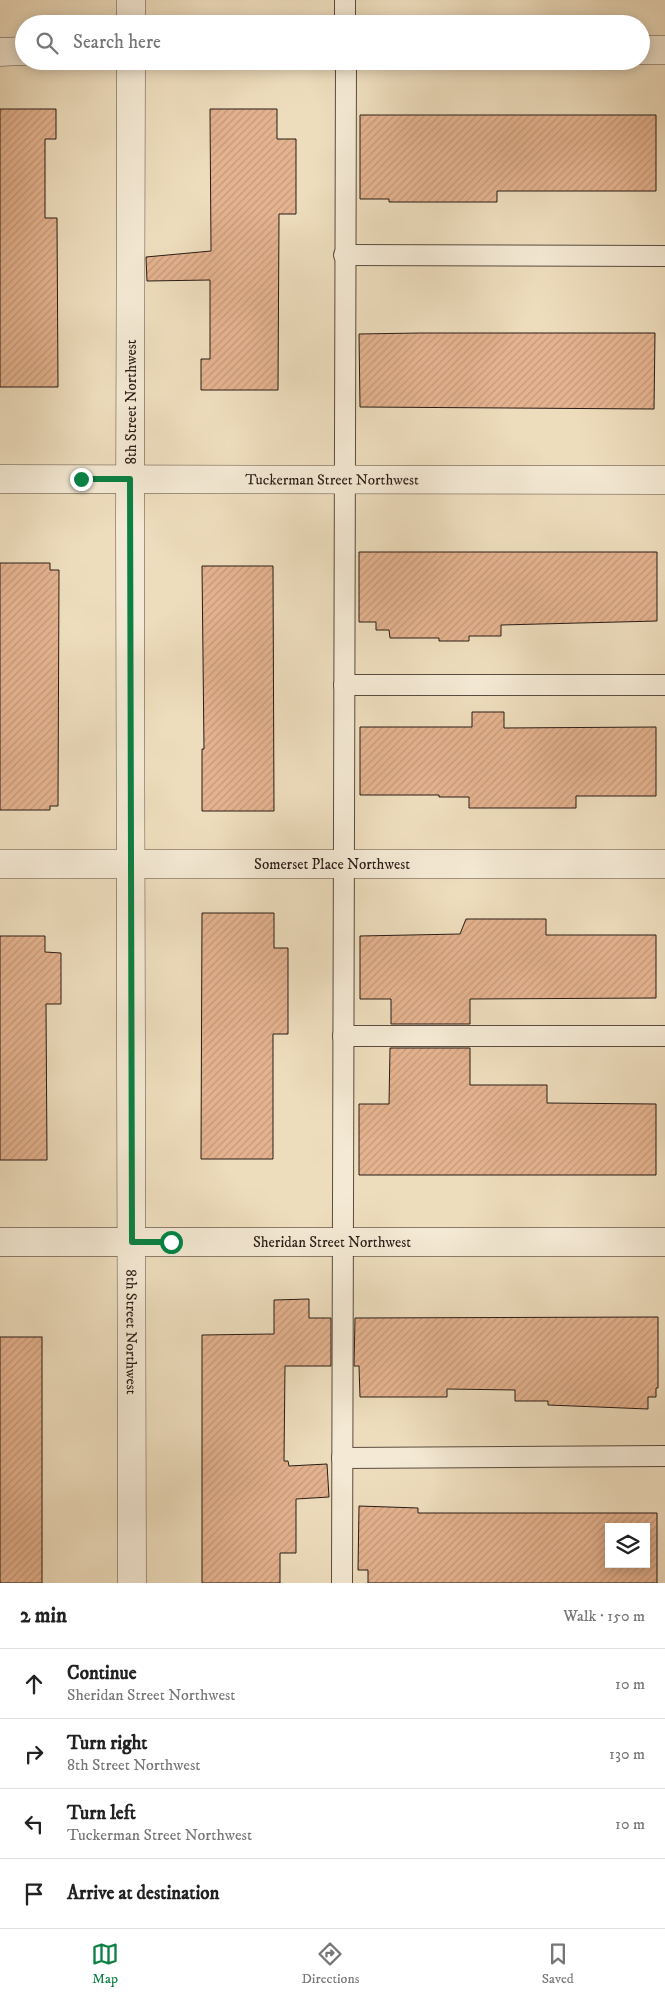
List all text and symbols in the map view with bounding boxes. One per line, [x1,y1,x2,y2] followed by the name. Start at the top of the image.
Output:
[15,15,650,70] search box
[33,29,61,57] icon: search
[73,31,161,54] text: Search here
[122,339,141,465] street label: 8th Street Northwest
[70,468,93,491] route end
[245,470,419,490] street label: Tuckerman Street Northwest
[254,855,410,874] street label: Somerset Place Northwest
[160,1231,183,1254] route start
[253,1233,411,1252] street label: Sheridan Street Northwest
[121,1269,141,1395] street label: 8th Street Northwest
[605,1523,650,1568] map controls
[605,1523,650,1568] button: layers
[20,1603,67,1629] text: 2 min
[563,1606,645,1626] text: Walk · 150 m
[67,1662,137,1685] text: Continue
[20,1670,48,1698] icon: ahead
[615,1674,645,1694] text: 10 m
[67,1685,235,1705] text: Sheridan Street Northwest
[67,1732,147,1755] text: Turn right
[20,1740,48,1768] icon: right
[609,1744,645,1764] text: 130 m
[67,1755,200,1775] text: 8th Street Northwest
[67,1802,136,1825] text: Turn left
[20,1810,48,1838] icon: left
[615,1814,645,1834] text: 10 m
[67,1825,252,1845] text: Tuckerman Street Northwest
[20,1880,48,1908] icon: arrive
[67,1882,219,1905] text: Arrive at destination
[91,1940,119,1988] tab: Map
[301,1940,359,1988] tab: Directions
[542,1940,574,1988] tab: Saved

